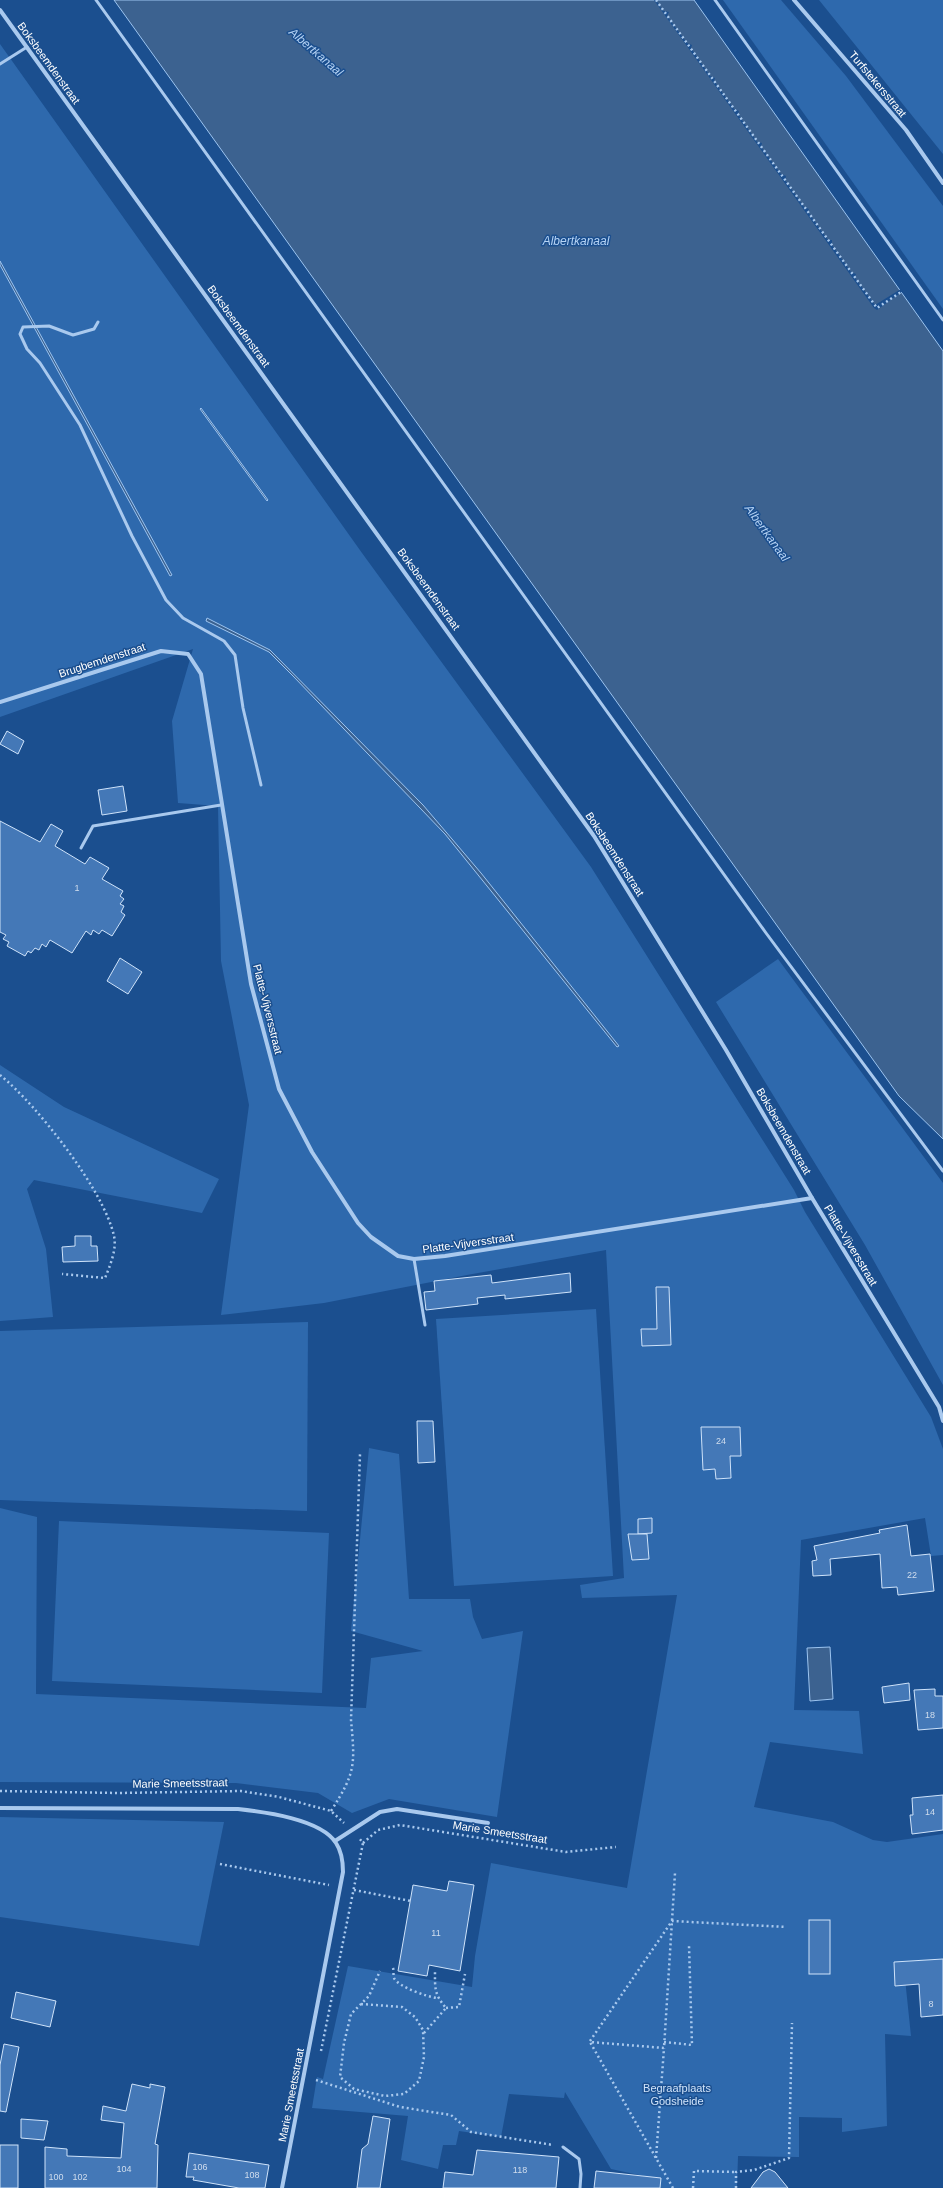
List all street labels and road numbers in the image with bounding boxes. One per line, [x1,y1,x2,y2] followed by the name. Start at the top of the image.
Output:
[15,20,83,106] street label: Boksbeemdenstraat
[847,49,909,119] street label: Turfstekersstraat
[205,283,273,369] street label: Boksbeemdenstraat
[395,546,463,632] street label: Boksbeemdenstraat
[57,640,147,680] street label: Brugbemdenstraat
[583,810,647,898] street label: Boksbeemdenstraat
[251,963,285,1055] street label: Platte-Vijversstraat
[754,1086,814,1176] street label: Boksbeemdenstraat
[822,1202,880,1288] street label: Platte-Vijversstraat
[422,1231,514,1255] street label: Platte-Vijversstraat
[132,1776,228,1790] street label: Marie Smeetsstraat
[452,1819,548,1845] street label: Marie Smeetsstraat
[276,2047,306,2143] street label: Marie Smeetsstraat

